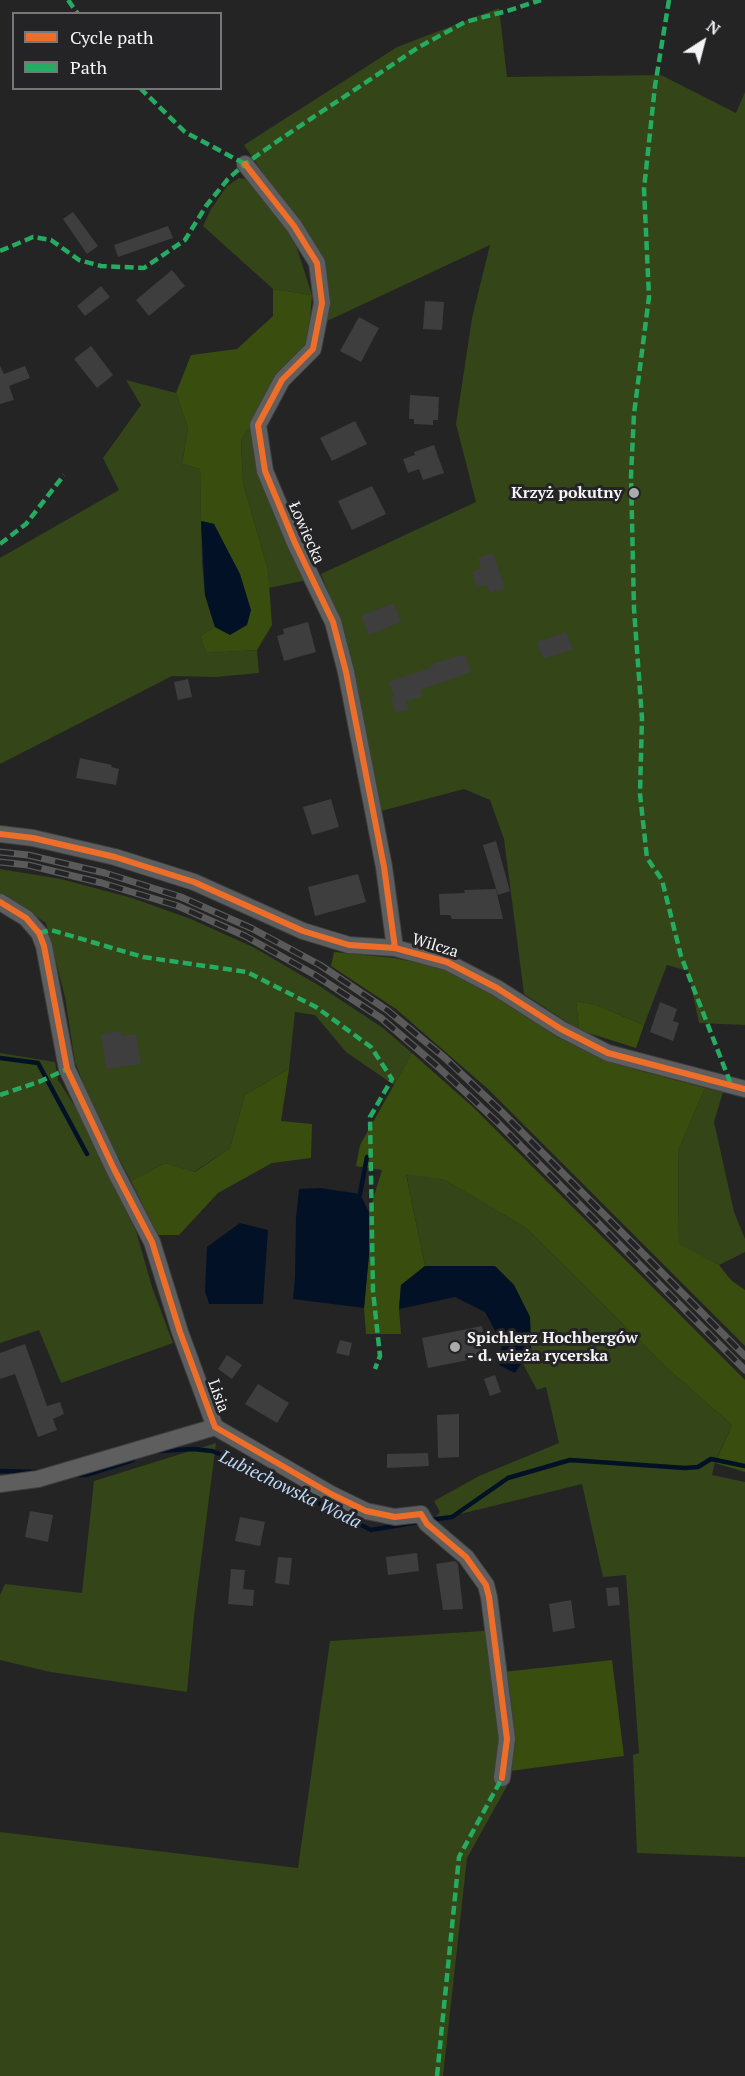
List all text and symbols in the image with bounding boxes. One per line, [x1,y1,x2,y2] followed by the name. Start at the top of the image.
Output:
[12,12,222,90] legend
[673,12,733,72] north arrow
[702,15,725,40] text: N
[70,25,154,49] text: Cycle path
[70,55,107,79] text: Path
[511,483,622,503] place label: Krzyż pokutny
[627,486,641,500] marker: Krzyż pokutny
[284,499,328,567] street label: Łowiecka
[409,930,461,962] street label: Wilcza
[467,1328,638,1366] place label: Spichlerz Hochbergów - d. wieża rycerska
[448,1340,462,1354] marker: Spichlerz Hochbergów - d. wieża rycerska
[203,1377,233,1415] street label: Lisia
[215,1446,365,1534] water label: Lubiechowska Woda

